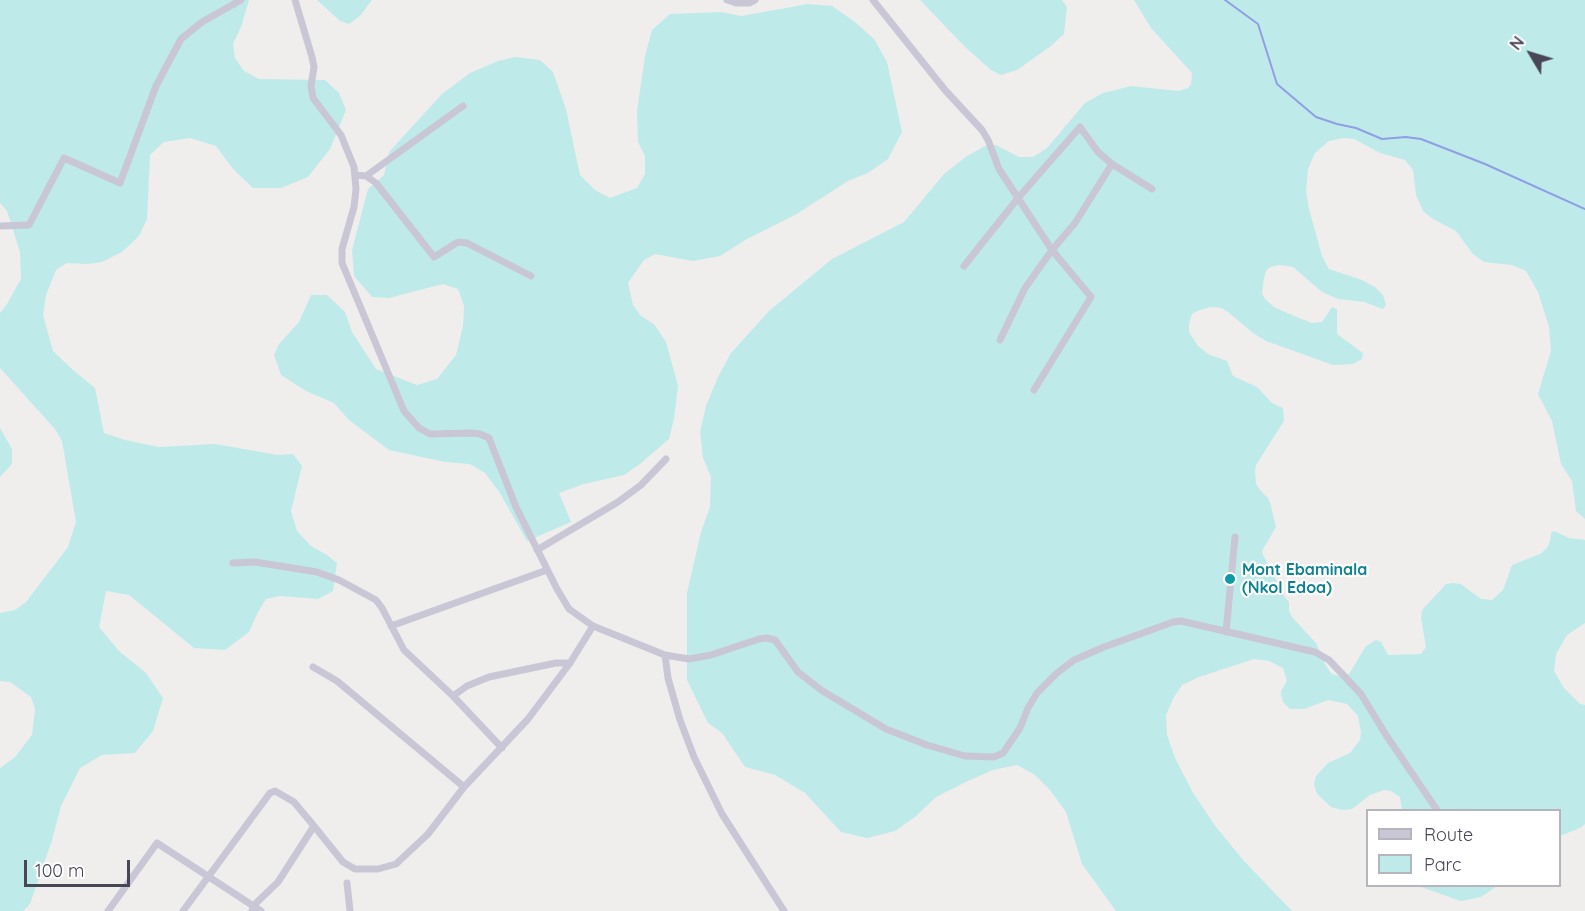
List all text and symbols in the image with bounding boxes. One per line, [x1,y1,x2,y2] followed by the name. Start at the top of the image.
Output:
[1501,24,1561,84] north arrow
[1505,32,1528,54] text: N
[1242,560,1367,598] place label: Mont Ebaminala (Nkol Edoa)
[1223,572,1237,586] marker: Mont Ebaminala (Nkol Edoa)
[1366,809,1561,887] legend
[1424,823,1473,846] text: Route
[27,848,134,886] scale bar
[1424,853,1461,876] text: Parc
[35,859,84,882] text: 100 m

